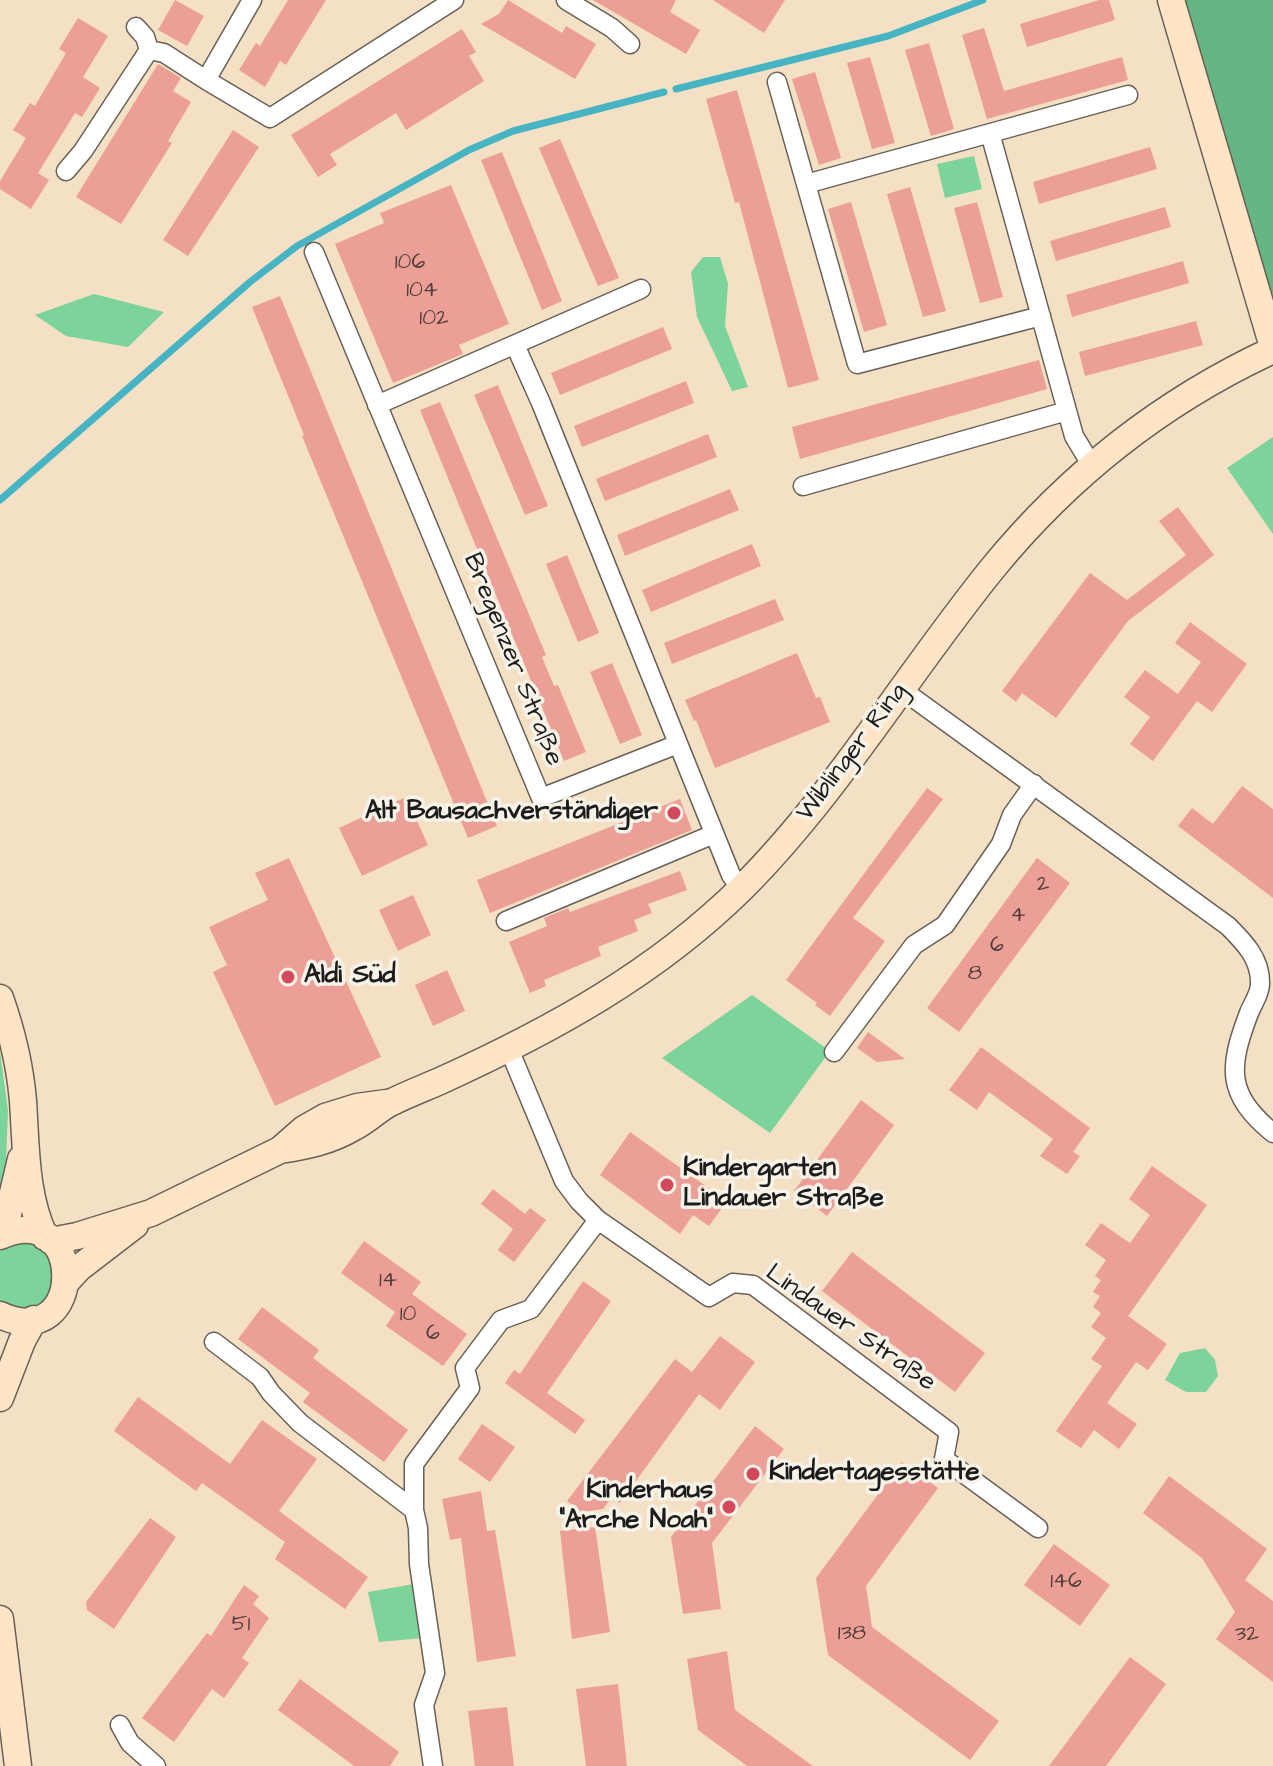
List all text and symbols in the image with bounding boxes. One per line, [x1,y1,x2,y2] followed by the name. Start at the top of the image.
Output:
[395,250,425,276] house number: 106
[406,278,438,304] house number: 104
[419,306,449,332] house number: 102
[455,549,569,771] street label: Bregenzer Straße
[791,678,915,828] street label: Wiblinger Ring
[365,797,658,829] place label: Alt Bausachverständiger
[665,804,683,822] marker: Alt Bausachverständiger
[1037,872,1049,898] house number: 2
[1011,903,1025,929] house number: 4
[990,933,1004,959] house number: 6
[304,961,396,993] place label: Aldi Süd
[968,961,982,987] house number: 8
[279,968,297,986] marker: Aldi Süd
[683,1154,884,1216] place label: Kindergarten Lindauer Straße
[658,1176,676,1194] marker: Kindergarten Lindauer Straße
[759,1259,941,1399] street label: Lindauer Straße
[379,1268,397,1294] house number: 14
[400,1302,416,1328] house number: 10
[426,1321,440,1347] house number: 6
[769,1458,980,1490] place label: Kindertagesstätte
[744,1465,762,1483] marker: Kindertagesstätte
[559,1476,713,1538] place label: Kinderhaus "Arche Noah"
[720,1498,738,1516] marker: Kinderhaus "Arche Noah"
[1050,1569,1082,1595] house number: 146
[232,1612,250,1638] house number: 51
[838,1621,866,1647] house number: 138
[1235,1622,1259,1648] house number: 32

